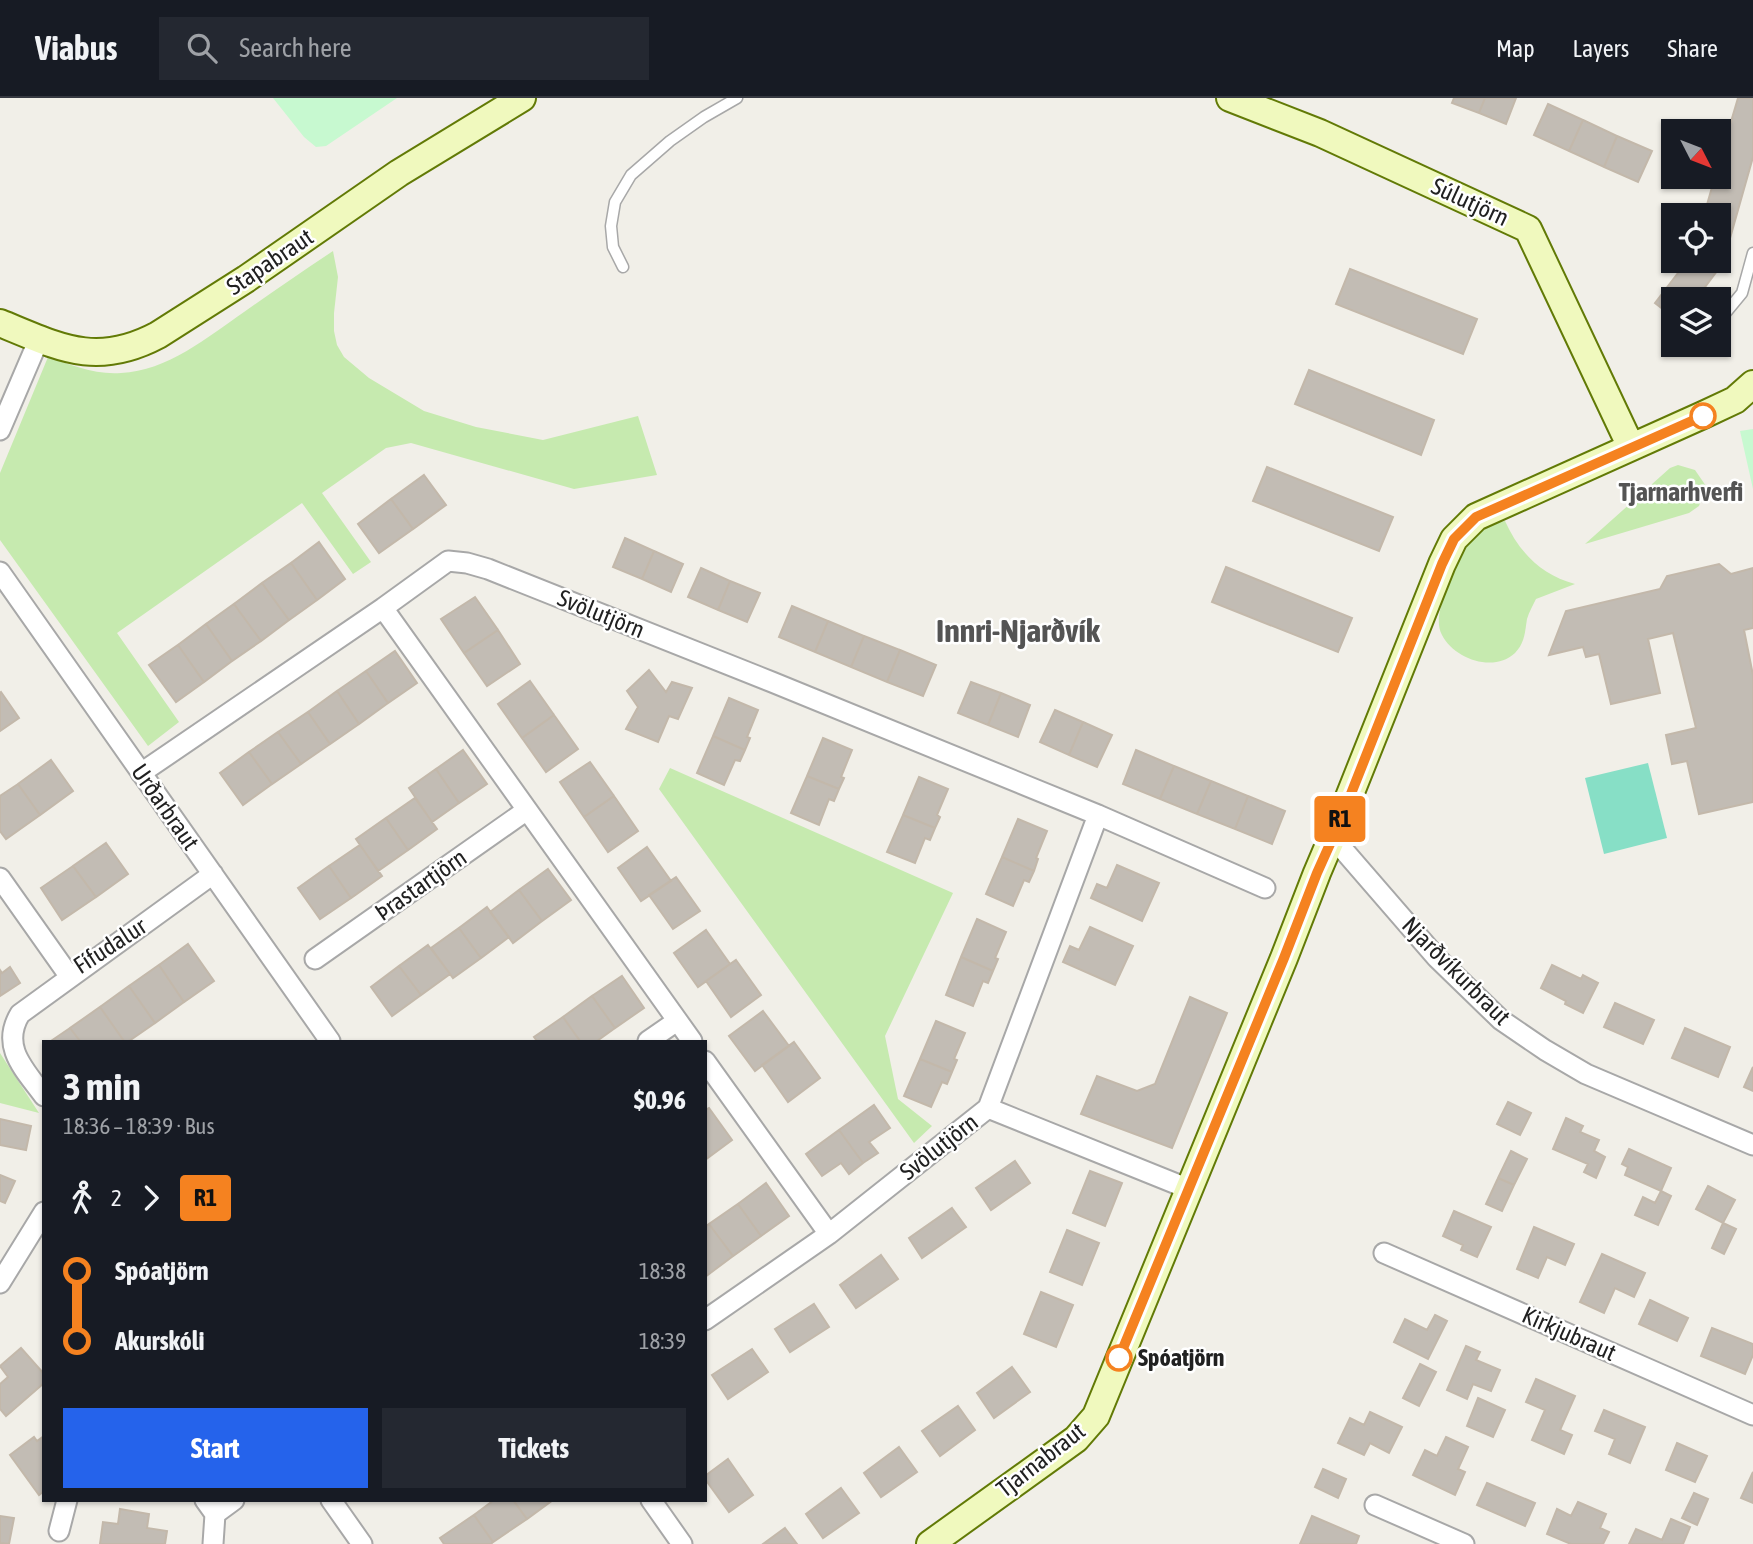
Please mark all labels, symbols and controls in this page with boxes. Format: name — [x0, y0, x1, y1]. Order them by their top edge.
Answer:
search box — [159, 17, 649, 80]
text: Viabus — [35, 29, 117, 67]
icon: search — [183, 29, 221, 67]
text: Search here — [239, 33, 352, 63]
text: Map — [1496, 35, 1535, 62]
text: Layers — [1573, 35, 1629, 62]
text: Share — [1667, 35, 1718, 62]
north arrow — [1661, 119, 1731, 189]
map controls — [1661, 119, 1731, 357]
street label: Súlutjörn — [1427, 172, 1513, 231]
button: locate — [1661, 203, 1731, 273]
street label: Stapabraut — [221, 223, 318, 300]
button: layers — [1661, 287, 1731, 357]
unlabelled marker — [1690, 403, 1716, 429]
district label: Tjarnarhverfi — [1619, 477, 1743, 507]
street label: Svölutjörn — [554, 584, 649, 643]
district label: Innri-Njarðvík — [936, 612, 1101, 649]
street label: Urðarbraut — [126, 759, 205, 855]
line badge: R1 — [1308, 796, 1372, 842]
text: R1 — [1328, 805, 1352, 832]
street label: Þrastartjörn — [370, 843, 472, 926]
street label: Njarðvíkurbraut — [1397, 911, 1516, 1030]
street label: Fífudalur — [68, 912, 152, 979]
text: 3 min — [63, 1065, 141, 1108]
text: $0.96 — [634, 1085, 686, 1115]
street label: Svölutjörn — [894, 1108, 983, 1185]
text: 18:36 – 18:39 · Bus — [63, 1113, 215, 1139]
icon: walk — [63, 1179, 101, 1217]
icon: forward — [132, 1179, 170, 1217]
text: R1 — [194, 1184, 217, 1211]
text: 2 — [111, 1185, 122, 1211]
text: Spóatjörn — [115, 1256, 209, 1286]
text: 18:38 — [639, 1258, 686, 1284]
street label: Kirkjubraut — [1518, 1301, 1620, 1366]
text: Akurskóli — [115, 1326, 205, 1356]
text: 18:39 — [639, 1328, 686, 1354]
place label: Spóatjörn — [1138, 1344, 1224, 1371]
marker: Spóatjörn — [1106, 1345, 1132, 1371]
button: Start — [63, 1408, 368, 1488]
button: Tickets — [382, 1408, 686, 1488]
street label: Tjarnabraut — [991, 1417, 1090, 1502]

